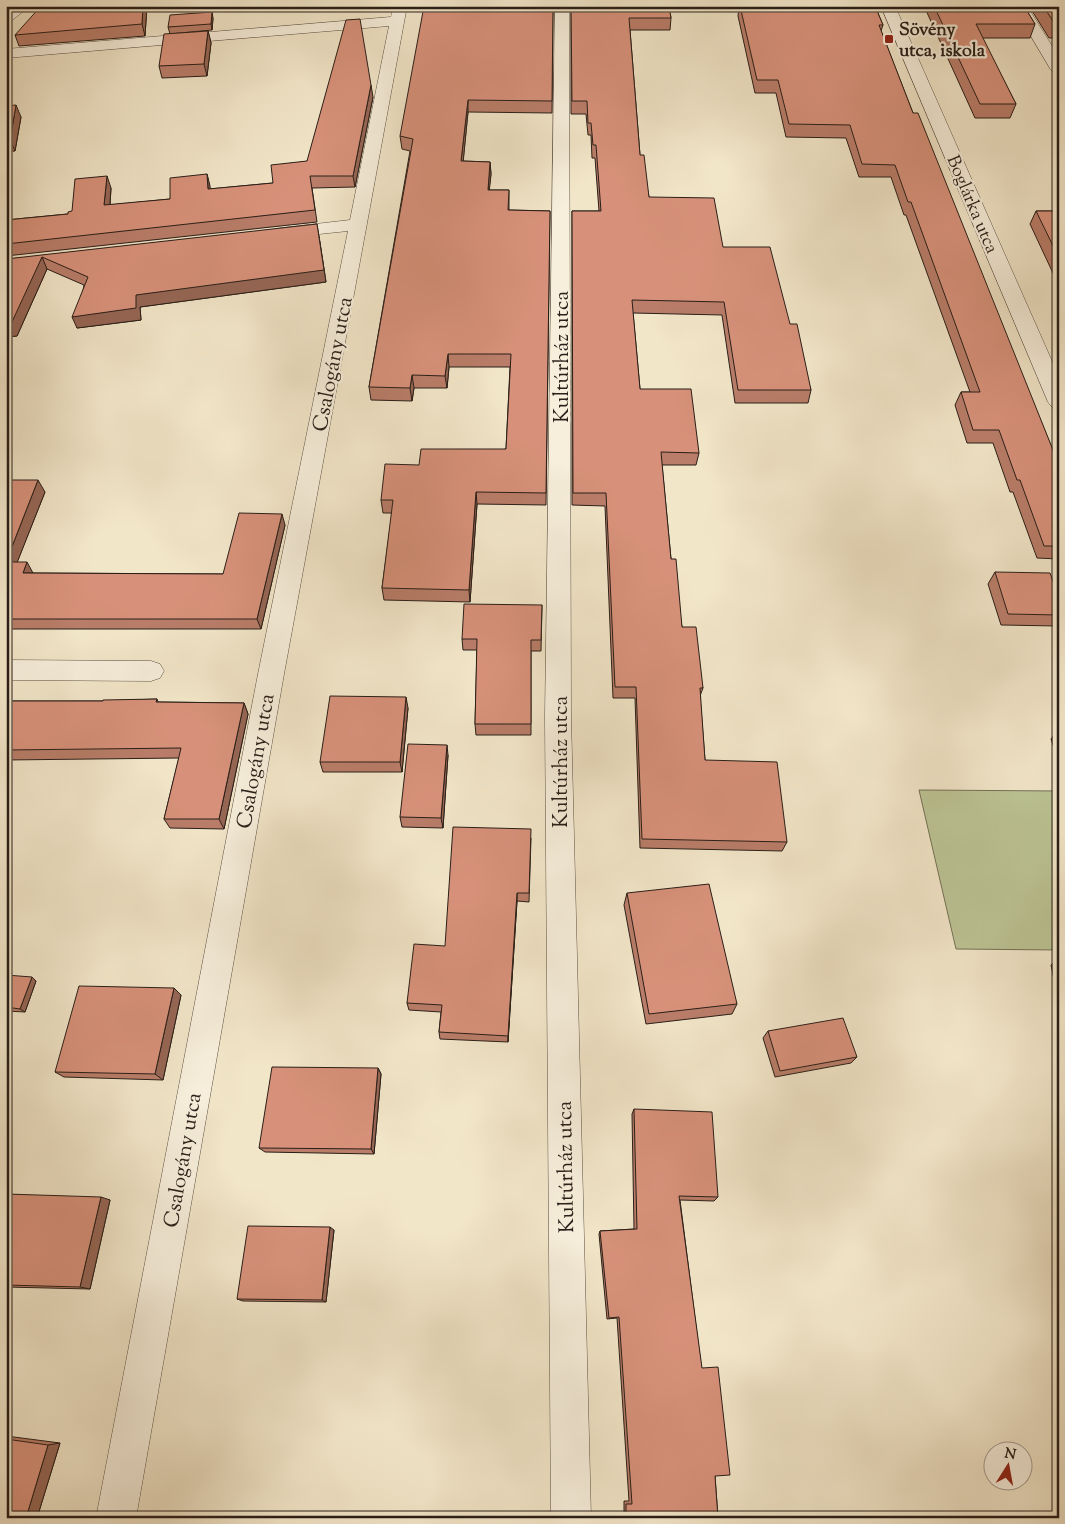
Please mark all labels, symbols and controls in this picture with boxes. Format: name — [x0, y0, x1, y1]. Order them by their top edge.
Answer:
place label: Sövény utca, iskola — [899, 18, 986, 65]
marker: Sövény utca, iskola — [883, 33, 895, 45]
street label: Boglárka utca — [939, 152, 1004, 258]
street label: Kultúrház utca — [548, 291, 578, 423]
street label: Csalogány utca — [306, 294, 362, 434]
street label: Csalogány utca — [230, 691, 284, 831]
street label: Kultúrház utca — [547, 696, 577, 828]
street label: Csalogány utca — [157, 1090, 211, 1230]
street label: Kultúrház utca — [551, 1100, 583, 1233]
north arrow — [982, 1442, 1032, 1492]
text: N — [1003, 1444, 1017, 1466]

